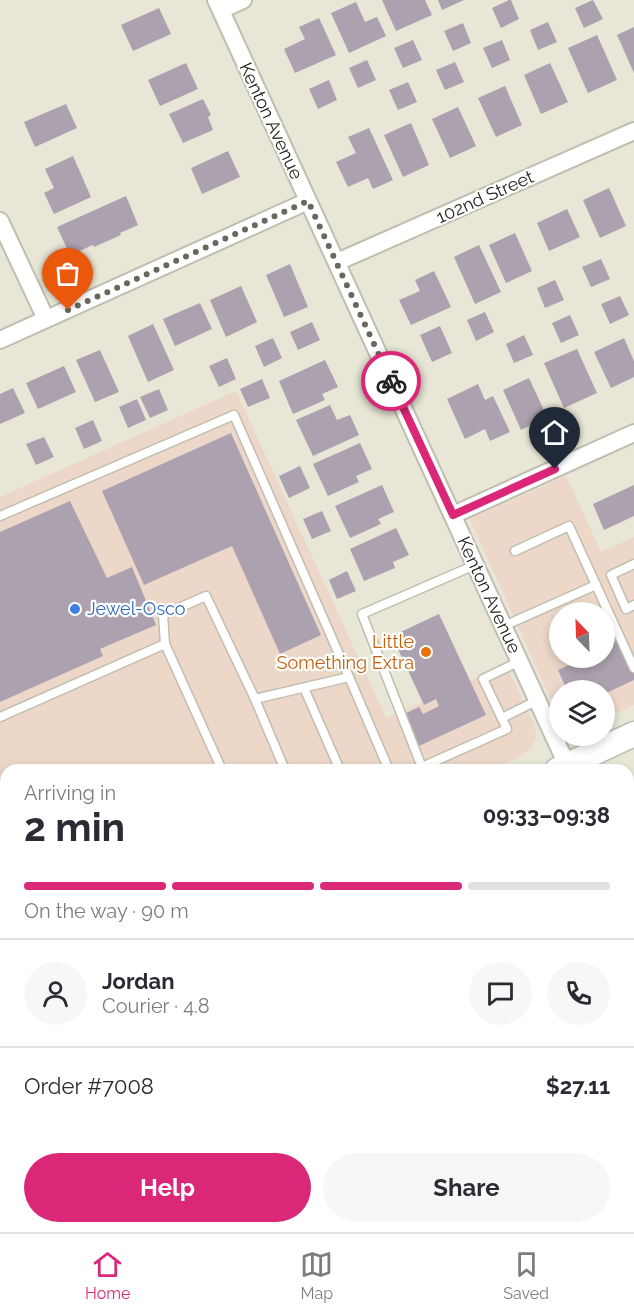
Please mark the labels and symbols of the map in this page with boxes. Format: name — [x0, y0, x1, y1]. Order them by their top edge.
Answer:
street label: Kenton Avenue — [235, 59, 308, 183]
street label: 102nd Street — [433, 166, 537, 227]
pin — [42, 248, 93, 310]
courier — [361, 351, 421, 411]
pin — [529, 407, 580, 469]
street label: Kenton Avenue — [453, 533, 526, 657]
place label: Jewel-Osco — [87, 598, 186, 619]
marker: Jewel-Osco — [68, 602, 82, 616]
north arrow — [549, 602, 615, 668]
place label: Little Something Extra — [277, 631, 414, 673]
marker: Little Something Extra — [419, 645, 433, 659]

